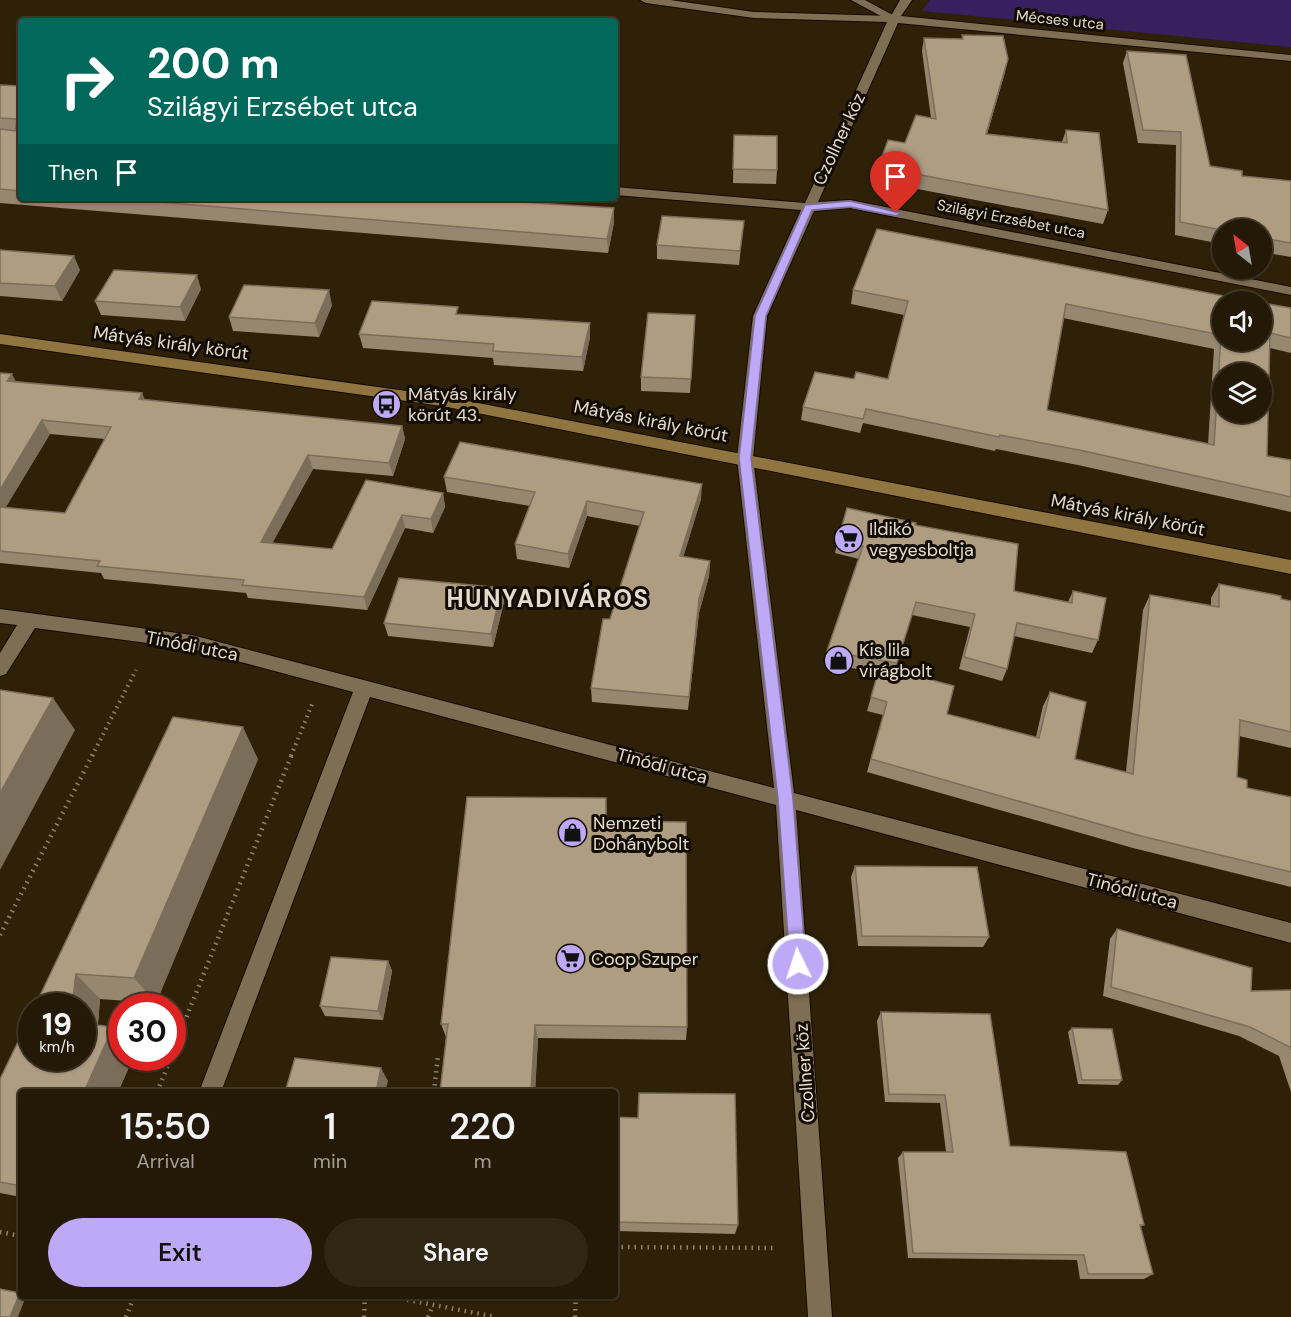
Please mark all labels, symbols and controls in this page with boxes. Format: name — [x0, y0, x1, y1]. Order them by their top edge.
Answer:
street label: Mécses utca — [1015, 5, 1105, 35]
text: 200 m — [147, 36, 280, 91]
icon: right — [48, 42, 126, 120]
text: Szilágyi Erzsébet utca — [147, 89, 418, 124]
street label: Czollner köz — [807, 89, 871, 189]
pin — [870, 151, 921, 213]
icon: arrive — [110, 156, 143, 189]
text: Then — [48, 158, 98, 187]
icon: arrive — [879, 160, 912, 193]
street label: Szilágyi Erzsébet utca — [935, 195, 1087, 243]
north arrow — [1212, 219, 1272, 279]
map controls — [1212, 219, 1272, 423]
button: sound — [1212, 291, 1272, 351]
street label: Mátyás király körút — [92, 320, 250, 366]
button: layers — [1212, 363, 1272, 423]
place label: Mátyás király körút 43. — [408, 382, 517, 427]
bus stop icon: Mátyás király körút 43. — [371, 388, 403, 420]
street label: Mátyás király körút — [572, 394, 730, 448]
street label: Mátyás király körút — [1049, 488, 1207, 542]
place label: Ildikó vegyesboltja — [869, 517, 974, 562]
supermarket icon: Ildikó vegyesboltja — [832, 523, 864, 555]
district label: HUNYADIVÁROS — [446, 582, 650, 614]
street label: Tinódi utca — [144, 625, 240, 667]
place label: Kis lila virágbolt — [859, 638, 932, 683]
shop icon: Kis lila virágbolt — [822, 644, 854, 676]
street label: Tinódi utca — [614, 742, 710, 790]
place label: Nemzeti Dohánybolt — [593, 811, 689, 856]
shop icon: Nemzeti Dohánybolt — [556, 817, 588, 849]
street label: Tinódi utca — [1084, 867, 1180, 915]
position arrow — [766, 932, 830, 996]
supermarket icon: Coop Szuper — [554, 943, 586, 975]
place label: Coop Szuper — [591, 947, 699, 971]
speed limit sign: 30 — [108, 993, 186, 1071]
text: 19 — [42, 1005, 72, 1044]
street label: Czollner köz — [790, 1023, 820, 1123]
text: km/h — [39, 1037, 75, 1057]
text: 15:50 — [120, 1103, 211, 1150]
text: 1 — [324, 1103, 336, 1150]
text: 220 — [449, 1103, 516, 1150]
text: Arrival — [136, 1148, 195, 1174]
text: min — [313, 1148, 347, 1174]
text: m — [474, 1148, 491, 1174]
button: Exit — [48, 1218, 312, 1287]
button: Share — [324, 1218, 588, 1287]

